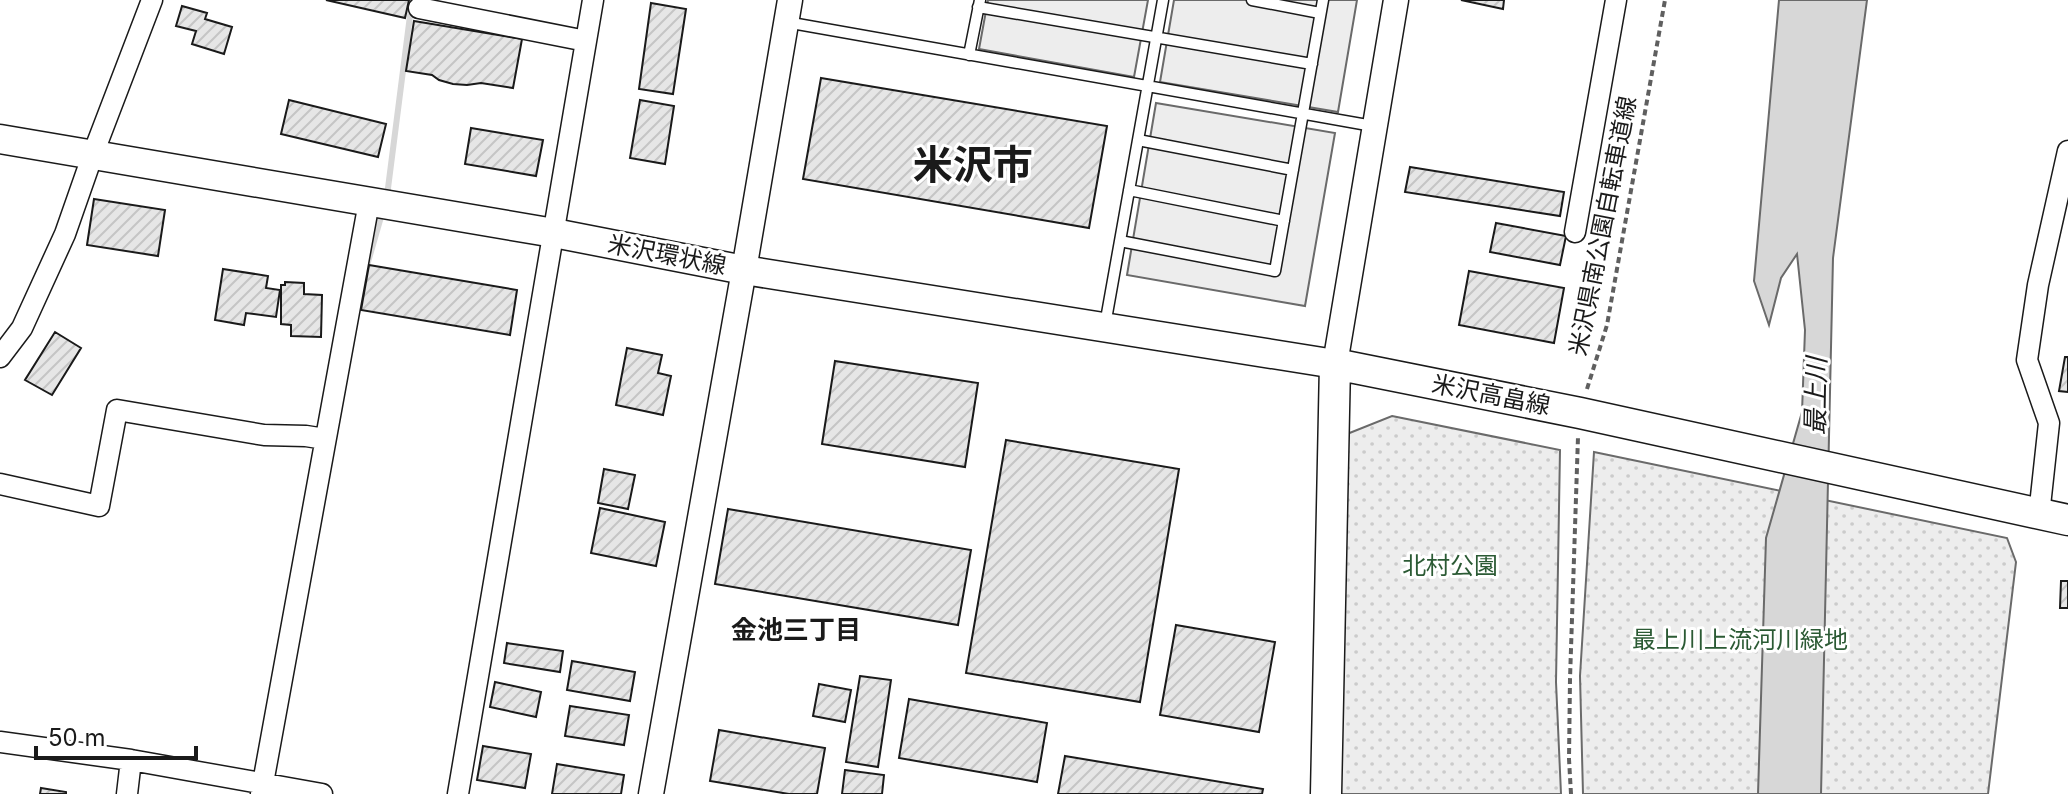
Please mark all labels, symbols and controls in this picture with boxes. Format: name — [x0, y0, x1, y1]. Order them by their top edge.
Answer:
street label: 米沢県南公園自転車道線 — [1563, 94, 1642, 358]
district label: 米沢市 — [913, 140, 1033, 189]
street label: 米沢環状線 — [605, 229, 729, 280]
water label: 最上川 — [1799, 354, 1832, 435]
street label: 米沢高畠線 — [1429, 369, 1553, 420]
park label: 北村公園 — [1402, 551, 1498, 580]
district label: 金池三丁目 — [731, 614, 861, 645]
park label: 最上川上流河川緑地 — [1632, 625, 1848, 654]
scale bar — [36, 710, 196, 760]
text: 50 m — [48, 723, 106, 752]

